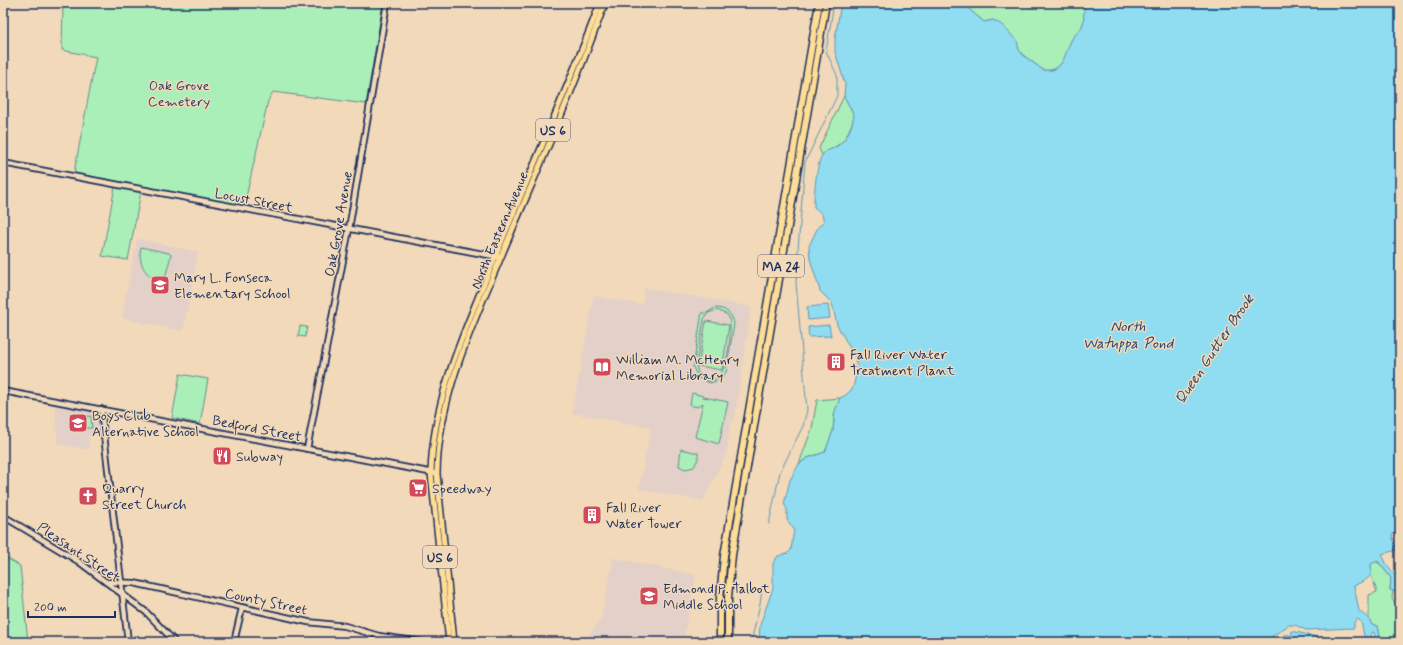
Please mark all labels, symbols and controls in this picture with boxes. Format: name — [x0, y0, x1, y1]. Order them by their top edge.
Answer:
park label: Oak Grove Cemetery — [148, 77, 210, 111]
road number: US 6 — [536, 119, 570, 141]
street label: North Eastern Avenue — [467, 169, 533, 292]
street label: Oak Grove Avenue — [321, 170, 357, 278]
street label: Locust Street — [213, 185, 295, 218]
road number: MA 24 — [758, 255, 804, 277]
place label: Mary L. Fonseca Elementary School — [174, 269, 290, 303]
school or university icon: Mary L. Fonseca Elementary School — [149, 274, 171, 296]
water label: Queen Gutter Brook — [1171, 290, 1260, 408]
water label: North Watuppa Pond — [1083, 317, 1175, 354]
place label: Fall River Water Treatment Plant — [850, 346, 955, 380]
place label: William M. McHenry Memorial Library — [616, 351, 739, 385]
building icon: Fall River Water Treatment Plant — [825, 351, 847, 373]
library icon: William M. McHenry Memorial Library — [591, 356, 613, 378]
place label: Boys Club Alternative School — [92, 407, 199, 441]
school or university icon: Boys Club Alternative School — [67, 412, 89, 434]
street label: Bedford Street — [210, 412, 303, 448]
restaurant icon: Subway — [211, 445, 233, 467]
place label: Subway — [236, 448, 283, 466]
supermarket icon: Speedway — [407, 477, 429, 499]
place label: Quarry Street Church — [102, 480, 187, 514]
place label: Speedway — [432, 480, 492, 498]
church icon: Quarry Street Church — [77, 485, 99, 507]
place label: Fall River Water Tower — [606, 499, 682, 533]
building icon: Fall River Water Tower — [581, 504, 603, 526]
street label: Pleasant Street — [34, 518, 124, 587]
road number: US 6 — [423, 546, 457, 568]
place label: Edmond P. Talbot Middle School — [663, 580, 771, 614]
street label: County Street — [223, 584, 308, 619]
school or university icon: Edmond P. Talbot Middle School — [638, 585, 660, 607]
scale bar — [28, 593, 115, 619]
text: 200 m — [34, 600, 67, 616]

